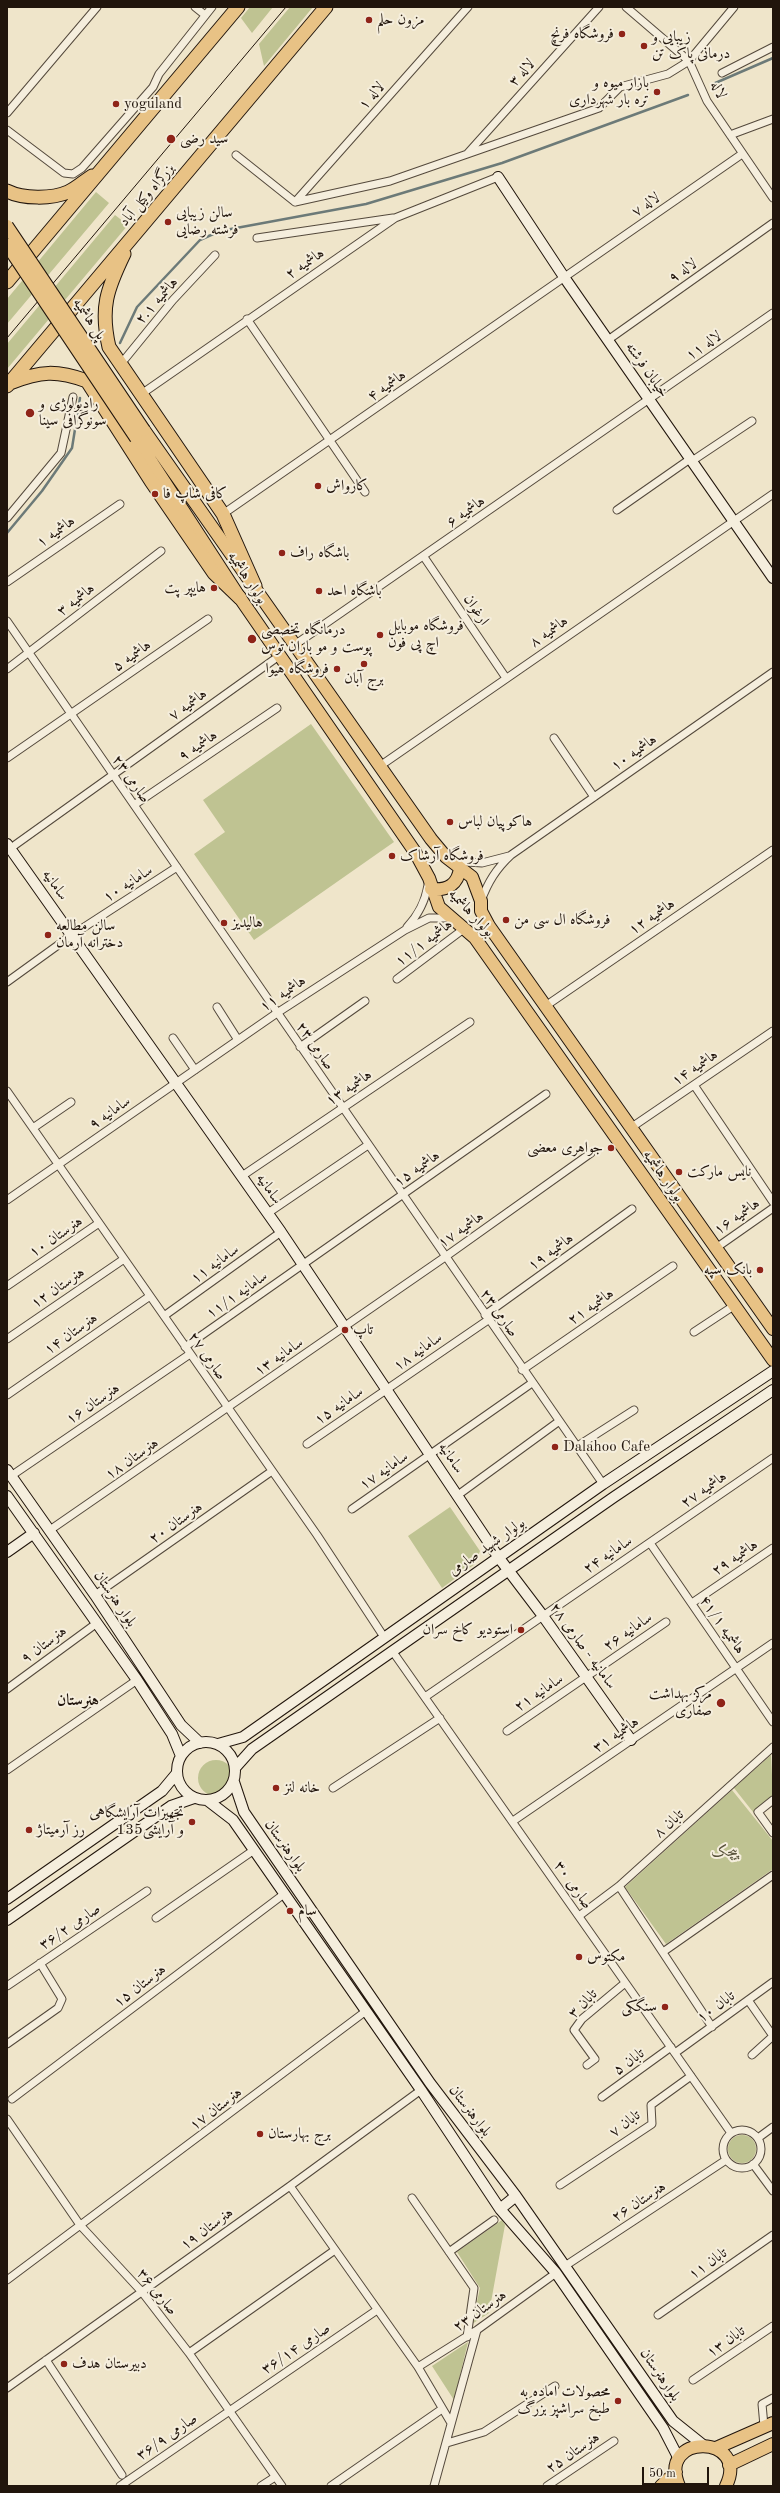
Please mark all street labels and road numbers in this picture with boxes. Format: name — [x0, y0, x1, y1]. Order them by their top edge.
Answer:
street label: لاله ۳ — [505, 56, 539, 90]
street label: لاله ۱ — [355, 78, 389, 114]
street label: لاله — [706, 78, 730, 102]
street label: بزرگراه وکیل آباد — [115, 160, 179, 230]
street label: لاله ۷ — [628, 189, 664, 221]
street label: هاشمیه ۲ — [282, 245, 328, 283]
street label: لاله ۹ — [665, 255, 701, 287]
street label: هاشمیه ۲.۱ — [132, 274, 182, 328]
street label: پل هاشمیه — [68, 295, 110, 343]
street label: لاله ۱۱ — [683, 327, 725, 365]
street label: خیابان فرشته — [621, 339, 673, 401]
street label: هاشمیه ۴ — [364, 366, 410, 406]
street label: هاشمیه ۶ — [443, 492, 489, 532]
street label: هاشمیه ۱ — [33, 512, 79, 552]
street label: بولوار هاشمیه — [223, 548, 271, 608]
street label: هاشمیه ۳ — [54, 580, 98, 620]
street label: ارغوان — [459, 591, 493, 629]
street label: هاشمیه ۸ — [526, 612, 572, 652]
street label: هاشمیه ۵ — [109, 636, 155, 676]
street label: هاشمیه ۷ — [165, 685, 211, 725]
street label: هاشمیه ۹ — [175, 727, 221, 765]
street label: هاشمیه ۱۰ — [608, 731, 660, 775]
street label: صارمی ۲۳ — [108, 751, 154, 807]
street label: سامانیه ۱۰ — [100, 861, 156, 907]
street label: سامانیه — [38, 866, 72, 904]
street label: بولوار هاشمیه — [444, 885, 498, 941]
street label: هاشمیه ۱۲ — [626, 895, 678, 939]
street label: هاشمیه ۱۱/۱ — [392, 916, 456, 970]
street label: هاشمیه ۱۱ — [257, 972, 309, 1016]
street label: صارمی ۲۳ — [292, 1018, 338, 1074]
street label: هاشمیه ۱۴ — [669, 1046, 721, 1090]
street label: هاشمیه ۱۳ — [323, 1066, 375, 1110]
street label: سامانیه ۹ — [86, 1092, 134, 1134]
street label: هاشمیه ۱۵ — [391, 1147, 443, 1191]
street label: بولوار هاشمیه — [639, 1147, 687, 1205]
street label: سامانیه — [252, 1170, 286, 1208]
street label: هاشمیه ۱۶ — [711, 1195, 763, 1239]
street label: هاشمیه ۱۷ — [435, 1208, 487, 1252]
street label: هنرستان ۱۰ — [26, 1212, 86, 1262]
street label: هاشمیه ۱۹ — [525, 1230, 577, 1274]
street label: سامانیه ۱۱ — [187, 1240, 243, 1288]
street label: هنرستان ۱۲ — [28, 1263, 88, 1313]
street label: سامانیه ۱۱/۱ — [203, 1267, 271, 1323]
street label: صارمی ۲۳ — [476, 1285, 522, 1341]
street label: هاشمیه ۲۱ — [565, 1285, 617, 1329]
street label: هنرستان ۱۴ — [41, 1309, 101, 1359]
street label: صارمی ۲۷ — [184, 1328, 230, 1384]
street label: سامانیه ۱۸ — [390, 1329, 446, 1375]
street label: سامانیه ۱۳ — [251, 1334, 307, 1380]
street label: هنرستان ۱۶ — [63, 1379, 123, 1429]
street label: سامانیه ۱۵ — [311, 1383, 367, 1429]
street label: هنرستان ۱۸ — [102, 1434, 162, 1484]
street label: سامانیه — [434, 1439, 468, 1477]
street label: سامانیه ۱۷ — [356, 1448, 412, 1494]
street label: هاشمیه ۲۷ — [678, 1468, 730, 1512]
street label: هنرستان ۲۰ — [146, 1498, 206, 1548]
street label: بولوار شهید صارمی — [445, 1514, 529, 1580]
street label: سامانیه ۲۴ — [580, 1532, 636, 1578]
street label: هاشمیه ۲۹ — [709, 1536, 761, 1580]
street label: بلوار هنرستان — [90, 1567, 140, 1631]
street label: هاشمیه ۴۱/۱ — [695, 1592, 749, 1658]
street label: سامانیه - صارمی ۲۸ — [546, 1599, 620, 1693]
street label: سامانیه ۲۶ — [600, 1609, 656, 1655]
street label: هنرستان ۹ — [18, 1622, 70, 1668]
street label: سامانیه ۲۱ — [511, 1670, 567, 1716]
street label: هاشمیه ۳۱ — [590, 1713, 642, 1757]
street label: تابان ۸ — [650, 1806, 688, 1842]
street label: بلوارهنرستان — [260, 1816, 310, 1876]
street label: صارمی ۳۰ — [550, 1857, 596, 1913]
street label: صارمی ۳۶/۲ — [36, 1900, 104, 1954]
street label: هنرستان ۱۵ — [110, 1960, 170, 2012]
street label: تابان ۳ — [565, 1986, 601, 2022]
street label: تابان ۱۰ — [693, 1987, 739, 2027]
street label: تابان ۵ — [610, 2045, 648, 2079]
street label: بلوارهنرستان — [445, 2082, 495, 2140]
street label: هنرستان ۱۷ — [186, 2083, 246, 2135]
street label: تابان ۷ — [606, 2107, 644, 2141]
street label: هنرستان ۲۶ — [609, 2178, 669, 2226]
street label: هنرستان ۱۹ — [177, 2204, 237, 2254]
street label: تابان ۱۱ — [685, 2244, 731, 2284]
street label: صارمی ۳۶ — [133, 2265, 181, 2319]
street label: هنرستان ۲۳ — [450, 2286, 510, 2336]
street label: صارمی ۳۶/۱۴ — [258, 2319, 334, 2379]
street label: تابان ۱۳ — [703, 2322, 749, 2362]
street label: بلوارهنرستان — [636, 2345, 684, 2405]
street label: صارمی ۳۶/۹ — [133, 2410, 201, 2464]
street label: هنرستان ۲۵ — [543, 2428, 603, 2478]

